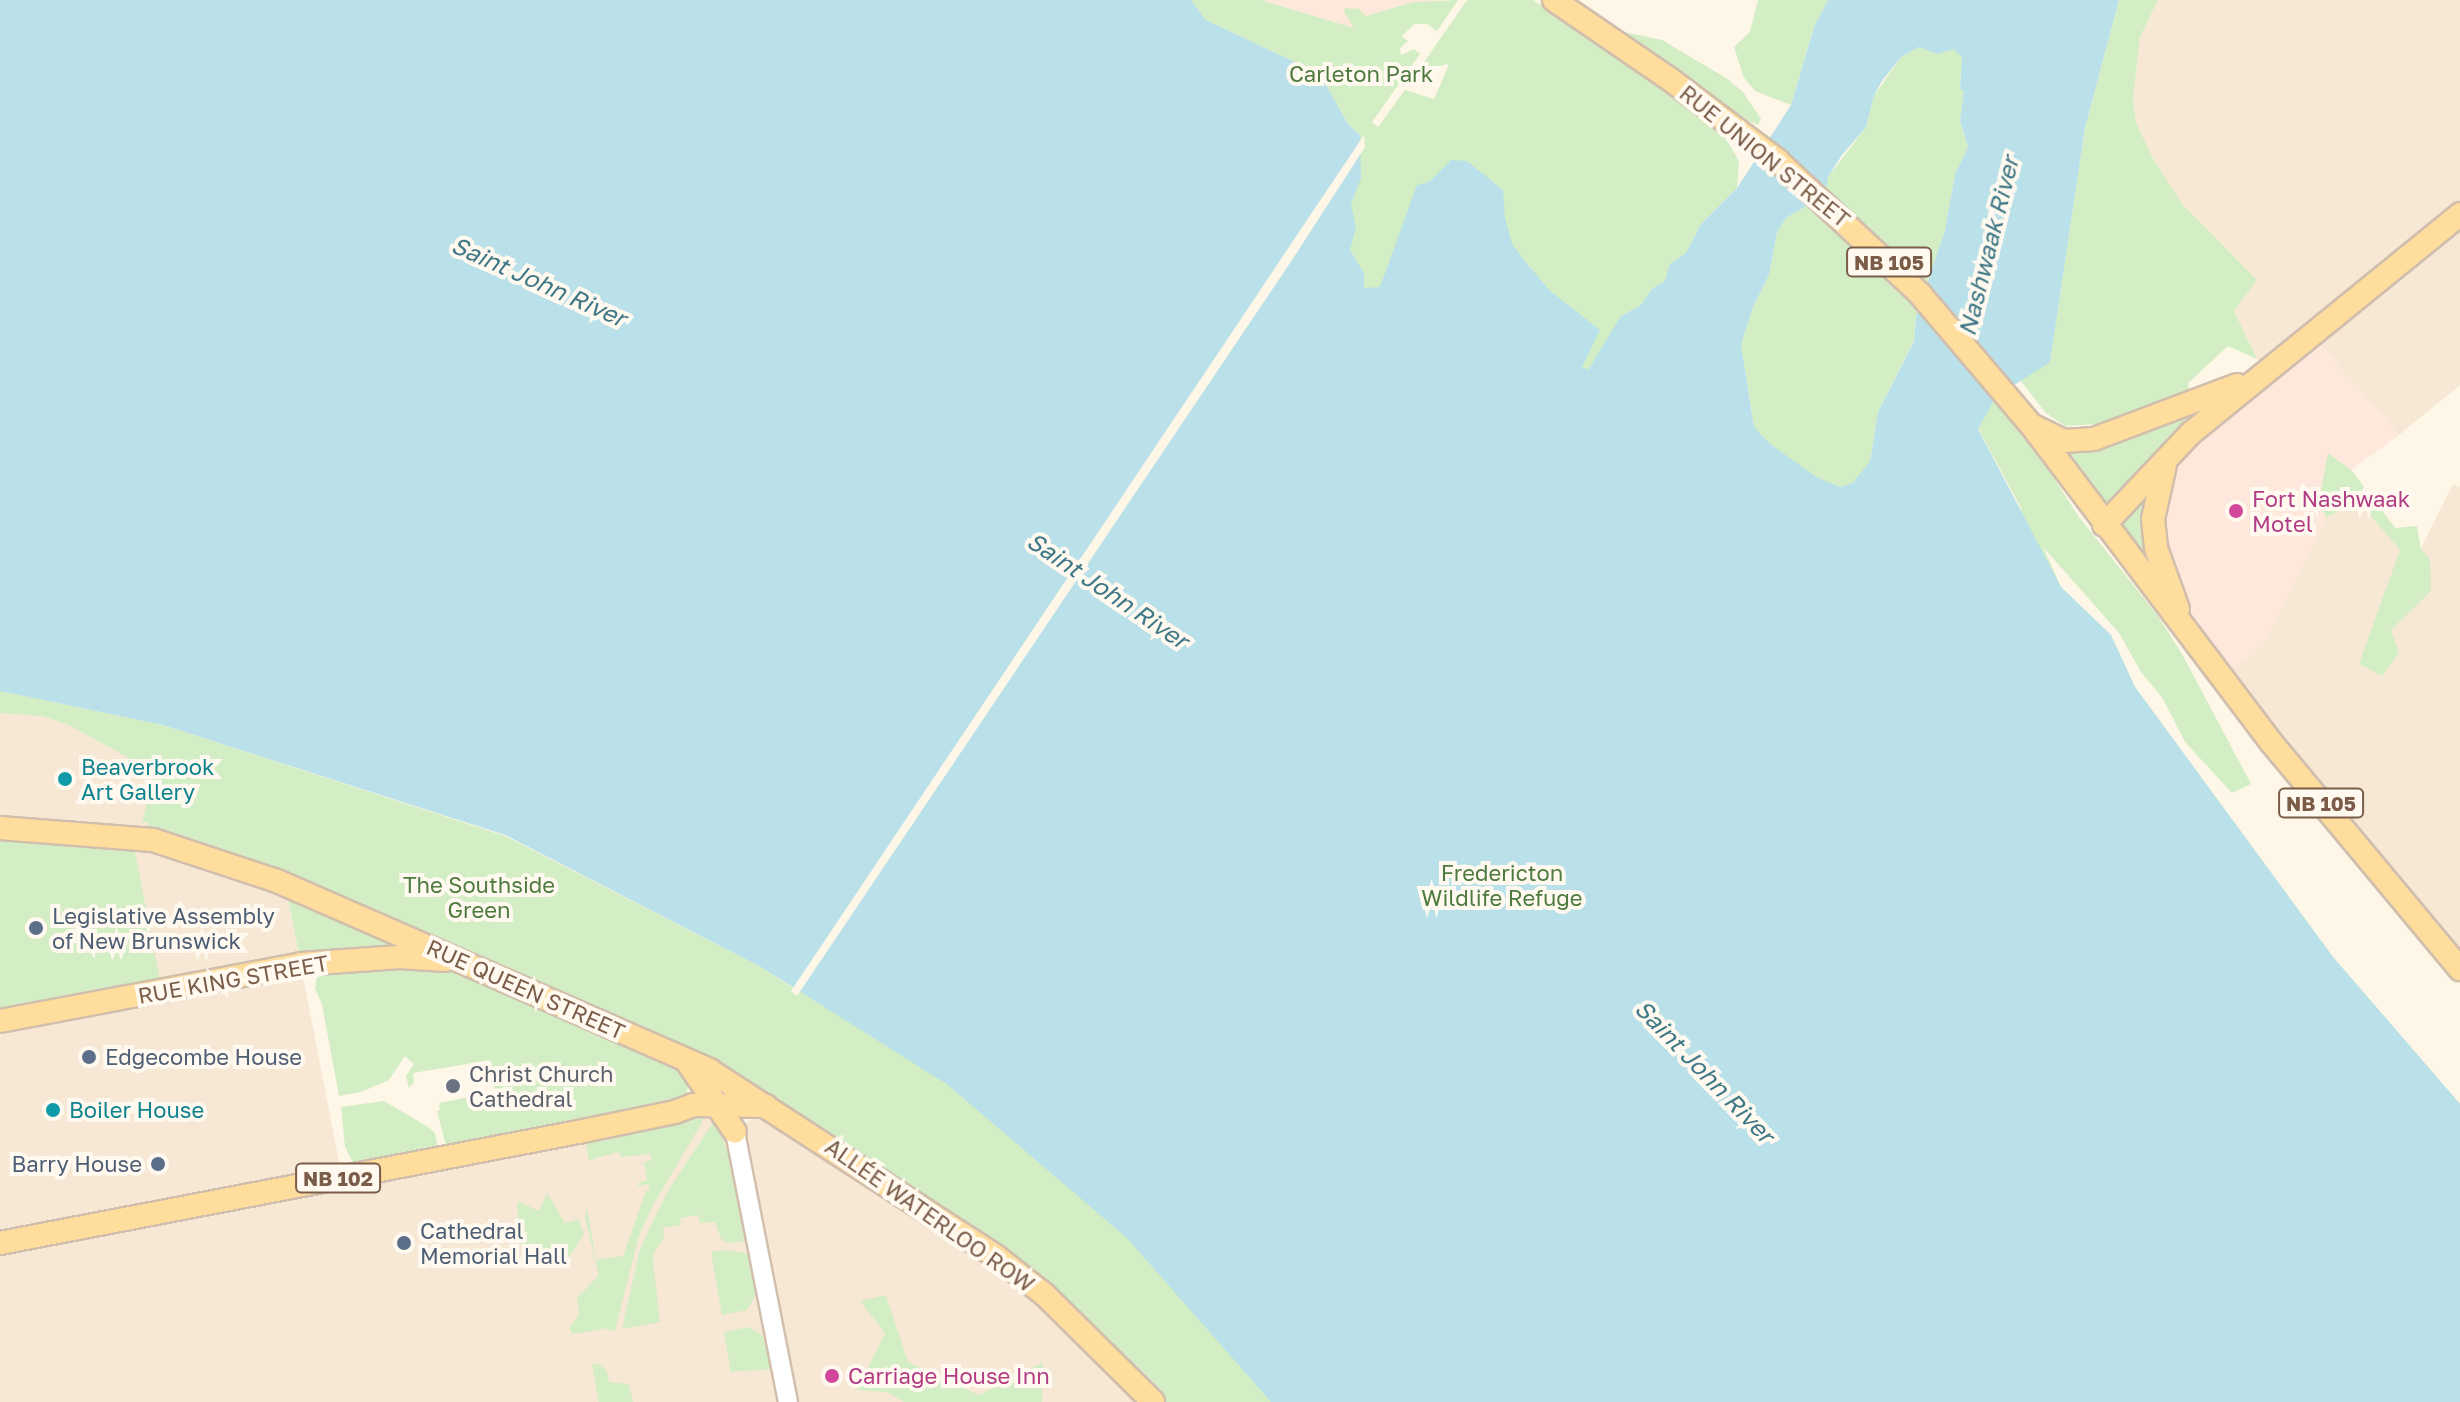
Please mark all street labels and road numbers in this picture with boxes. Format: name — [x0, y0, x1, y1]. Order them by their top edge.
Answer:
street label: RUE UNION STREET — [1675, 79, 1855, 233]
road number: NB 105 — [1845, 246, 1933, 278]
road number: NB 105 — [2277, 787, 2365, 819]
street label: RUE QUEEN STREET — [423, 933, 629, 1045]
street label: RUE KING STREET — [136, 949, 330, 1009]
street label: ALLÉE WATERLOO ROW — [821, 1133, 1039, 1297]
road number: NB 102 — [294, 1162, 382, 1194]

